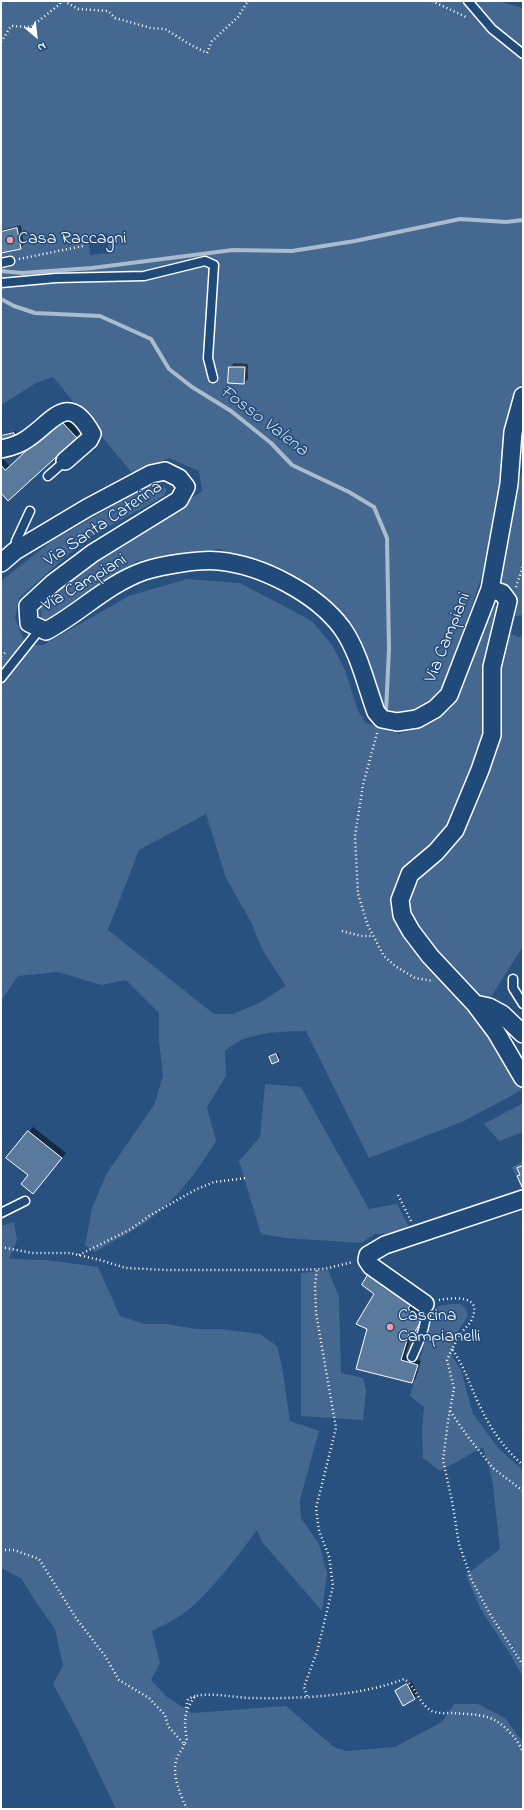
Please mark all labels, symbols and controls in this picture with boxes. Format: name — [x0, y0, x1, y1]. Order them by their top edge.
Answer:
north arrow — [16, 16, 56, 56]
text: N — [35, 38, 49, 55]
place label: Casa Raccagni — [18, 229, 127, 251]
marker: Casa Raccagni — [5, 235, 15, 245]
water label: Fosso Valena — [214, 381, 312, 463]
street label: Via Santa Caterina — [41, 477, 167, 573]
street label: Via Campiani — [39, 550, 131, 618]
street label: Via Campiani — [421, 590, 477, 686]
place label: Cascina Campianelli — [398, 1306, 481, 1348]
marker: Cascina Campianelli — [385, 1322, 395, 1332]

